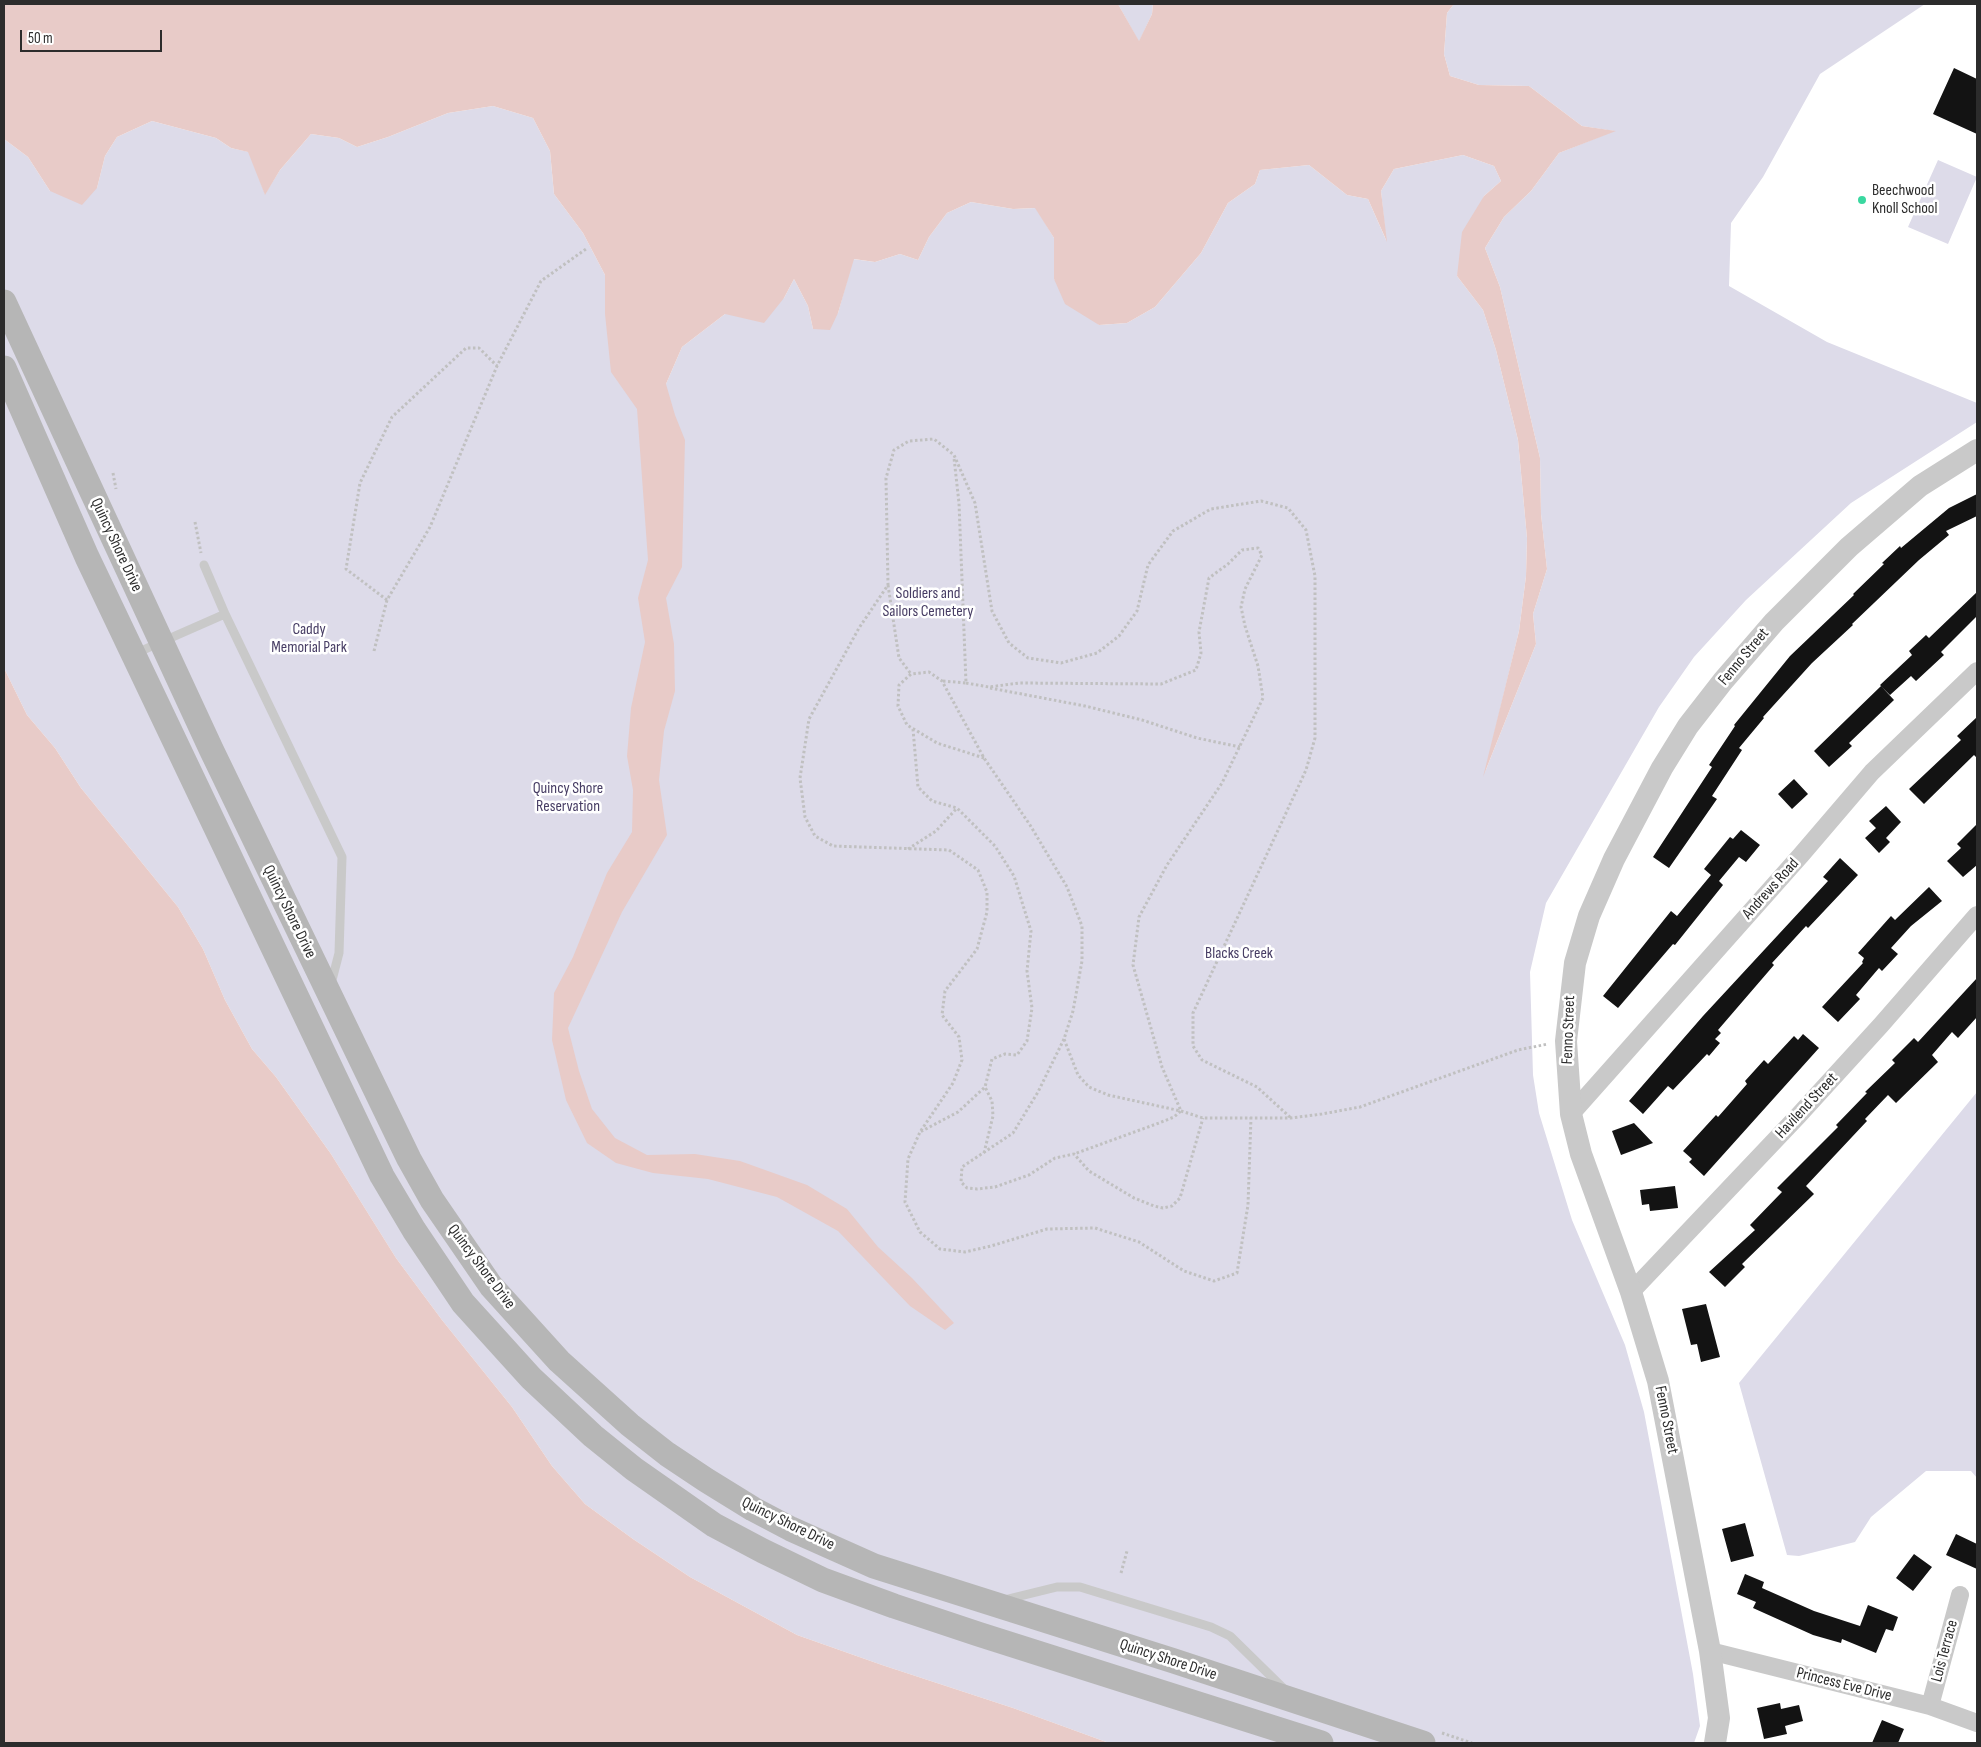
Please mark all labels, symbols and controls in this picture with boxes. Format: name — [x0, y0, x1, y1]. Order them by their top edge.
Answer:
scale bar — [22, 20, 165, 52]
text: 50 m — [28, 29, 53, 48]
place label: Beechwood Knoll School — [1872, 181, 1937, 219]
marker: Beechwood Knoll School — [1856, 194, 1868, 206]
street label: Quincy Shore Drive — [86, 495, 146, 595]
park label: Soldiers and Sailors Cemetery — [882, 584, 974, 622]
park label: Caddy Memorial Park — [271, 620, 347, 658]
street label: Fenno Street — [1714, 624, 1774, 690]
park label: Quincy Shore Reservation — [533, 779, 603, 817]
street label: Andrews Road — [1739, 855, 1803, 923]
street label: Quincy Shore Drive — [258, 862, 320, 962]
park label: Blacks Creek — [1205, 944, 1273, 964]
street label: Fenno Street — [1558, 995, 1580, 1065]
street label: Havilend Street — [1772, 1069, 1842, 1143]
street label: Quincy Shore Drive — [443, 1221, 519, 1313]
street label: Fenno Street — [1650, 1384, 1682, 1456]
street label: Quincy Shore Drive — [738, 1493, 838, 1555]
street label: Lois Terrace — [1928, 1618, 1962, 1684]
street label: Quincy Shore Drive — [1117, 1635, 1219, 1685]
street label: Princess Eve Drive — [1794, 1664, 1894, 1706]

